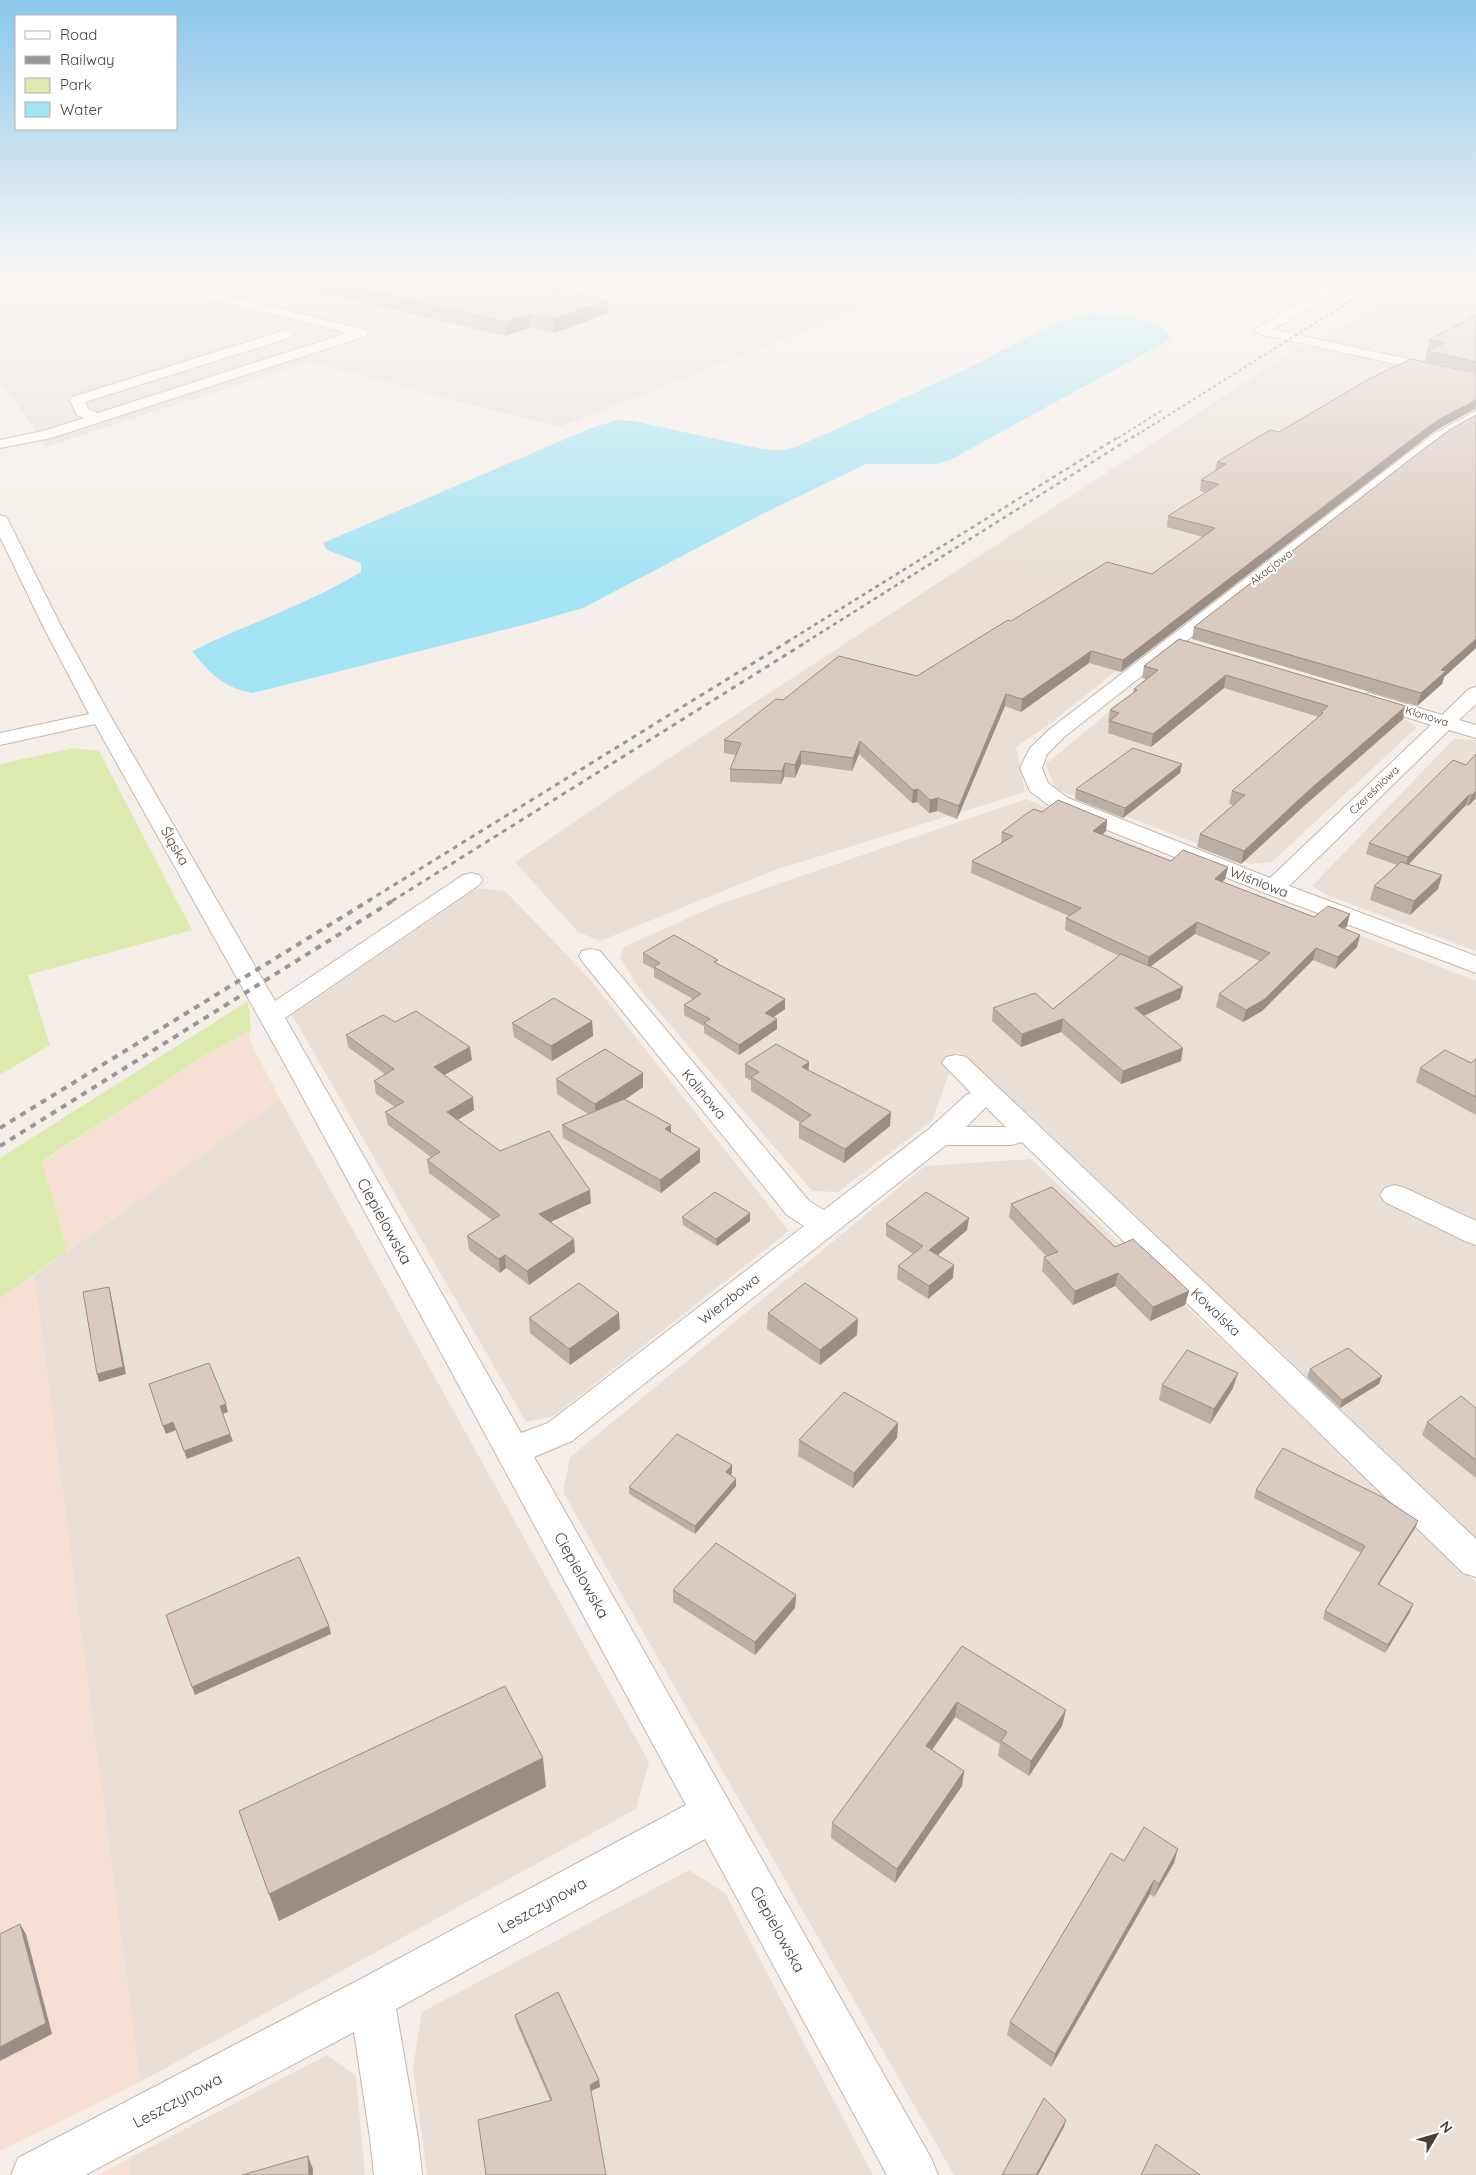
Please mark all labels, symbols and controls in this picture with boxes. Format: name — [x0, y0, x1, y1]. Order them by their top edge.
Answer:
legend — [15, 15, 178, 130]
text: Road — [60, 25, 97, 44]
text: Railway — [60, 50, 115, 69]
text: Park — [60, 75, 92, 94]
text: Water — [60, 100, 103, 119]
street label: Akacjowa — [1247, 546, 1295, 588]
street label: Klonowa — [1404, 703, 1450, 729]
street label: Czereśniowa — [1346, 763, 1402, 817]
street label: Śląska — [157, 823, 193, 869]
street label: Wiśniowa — [1227, 863, 1291, 901]
street label: Kalinowa — [678, 1065, 730, 1123]
street label: Ciepielowska — [353, 1174, 417, 1268]
street label: Wierzbowa — [695, 1270, 763, 1328]
street label: Kowalska — [1187, 1284, 1245, 1340]
street label: Ciepielowska — [550, 1528, 614, 1622]
street label: Leszczynowa — [494, 1872, 590, 1938]
street label: Ciepielowska — [746, 1882, 810, 1976]
street label: Leszczynowa — [129, 2068, 225, 2132]
north arrow — [1411, 2110, 1461, 2160]
text: N — [1436, 2117, 1457, 2137]

